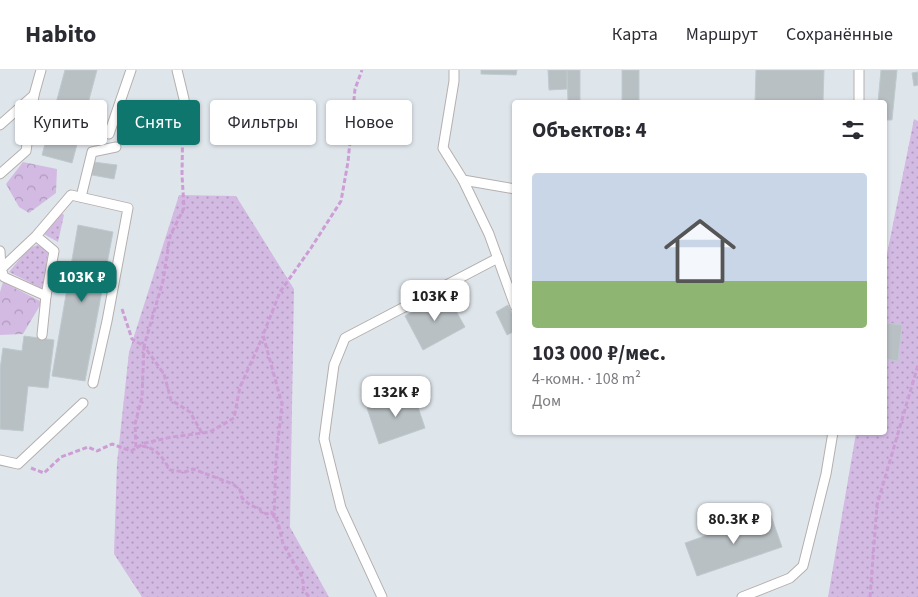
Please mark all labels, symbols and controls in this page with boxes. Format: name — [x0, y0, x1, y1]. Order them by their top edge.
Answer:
text: Habito — [25, 17, 96, 52]
text: Карта — [612, 22, 658, 47]
text: Маршрут — [686, 22, 758, 47]
text: Сохранённые — [786, 22, 893, 47]
chip: Купить — [15, 100, 107, 145]
chip: Снять — [117, 100, 200, 145]
chip: Фильтры — [210, 100, 316, 145]
chip: Новое — [326, 100, 412, 145]
text: Объектов: 4 — [532, 115, 647, 145]
icon: filters — [839, 116, 867, 144]
icon: home — [655, 206, 745, 296]
pin: 103K ₽ — [41, 260, 123, 303]
text: 103K ₽ — [59, 266, 105, 288]
pin: 103K ₽ — [394, 280, 476, 322]
text: 103K ₽ — [412, 285, 458, 307]
text: 103 000 ₽/мес. — [532, 338, 666, 368]
text: 4-комн. · 108 m² — [532, 368, 641, 390]
pin: 132K ₽ — [355, 376, 437, 418]
text: 132K ₽ — [373, 381, 419, 403]
text: Дом — [532, 390, 561, 412]
pin: 80.3K ₽ — [688, 502, 780, 545]
text: 80.3K ₽ — [708, 508, 760, 530]

